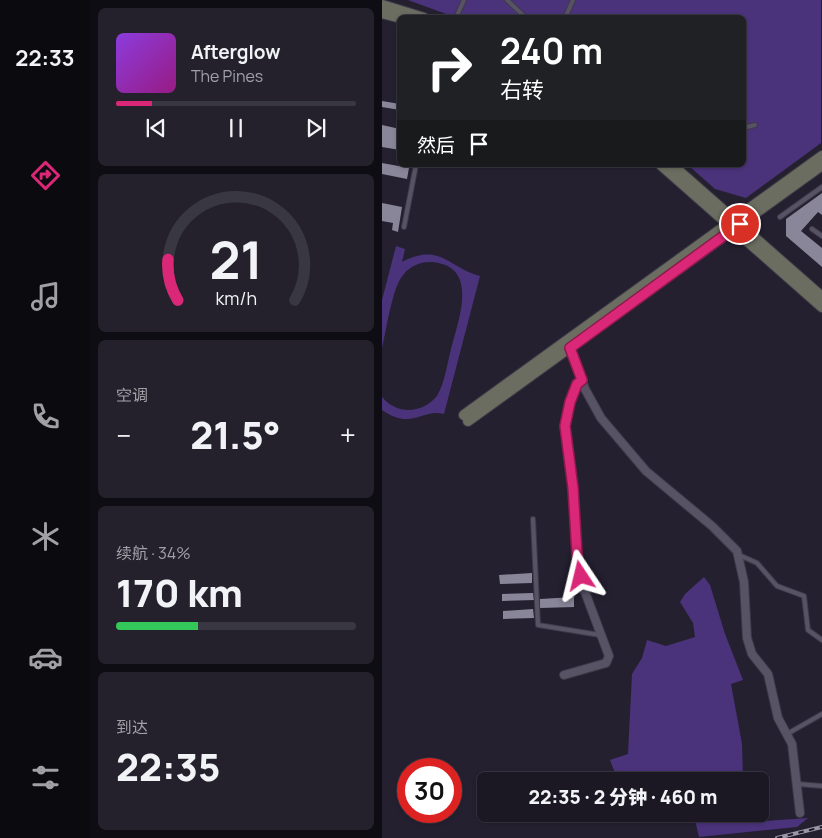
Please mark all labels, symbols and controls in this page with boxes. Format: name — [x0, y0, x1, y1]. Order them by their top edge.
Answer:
text: 240 m — [500, 27, 603, 75]
icon: right — [417, 35, 482, 100]
text: Afterglow — [191, 39, 280, 65]
text: 22:33 — [15, 43, 75, 73]
text: The Pines — [191, 65, 263, 87]
text: 右转 — [500, 75, 544, 105]
icon: previous — [142, 114, 170, 142]
icon: pause — [222, 114, 250, 142]
icon: next — [302, 114, 330, 142]
icon: arrive — [465, 130, 493, 158]
text: 然后 — [417, 132, 455, 158]
icon: directions — [28, 158, 63, 193]
pin — [719, 203, 761, 245]
icon: arrive — [726, 210, 754, 238]
text: 21 — [209, 224, 263, 295]
icon: music — [28, 279, 63, 314]
text: km/h — [215, 286, 257, 310]
text: 空调 — [116, 384, 148, 406]
icon: phone — [28, 399, 63, 434]
text: 21.5° — [190, 408, 281, 460]
text: − — [116, 416, 131, 454]
text: + — [340, 416, 356, 454]
icon: climate — [28, 519, 63, 554]
text: 续航 · 34% — [116, 542, 191, 564]
position arrow — [554, 549, 606, 601]
text: 170 km — [116, 566, 243, 618]
icon: car — [28, 640, 63, 675]
text: 到达 — [116, 716, 148, 738]
text: 22:35 — [116, 740, 220, 792]
speed limit sign: 30 — [397, 758, 462, 823]
icon: filters — [28, 760, 63, 795]
text: 22:35 · 2 分钟 · 460 m — [529, 784, 717, 810]

